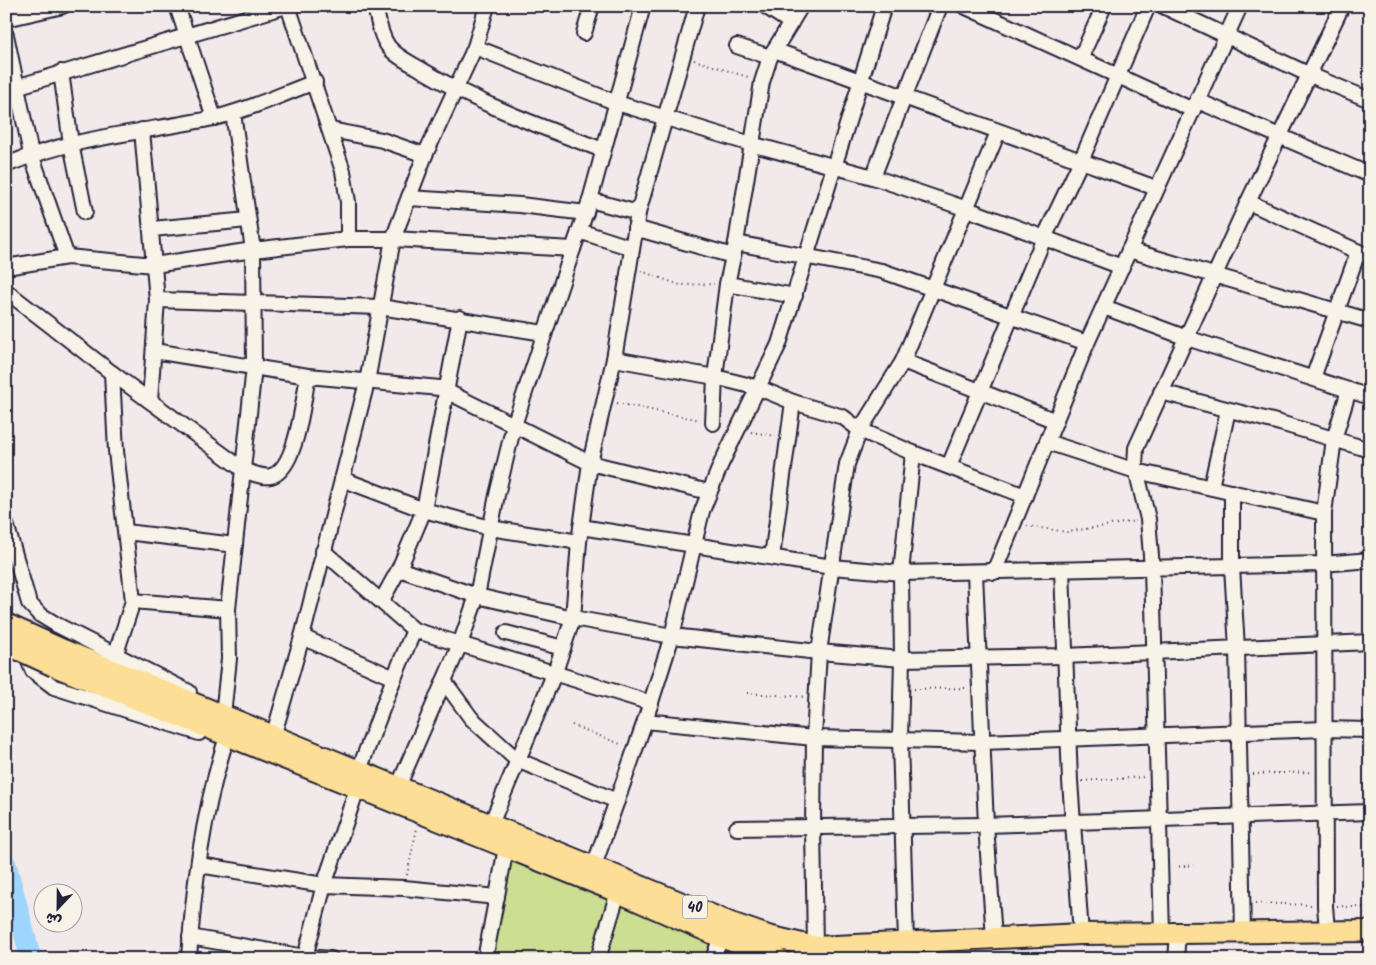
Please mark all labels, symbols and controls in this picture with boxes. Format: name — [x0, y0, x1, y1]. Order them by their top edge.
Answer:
north arrow — [32, 882, 82, 932]
road number: 40 — [682, 896, 708, 919]
text: ش — [42, 906, 65, 932]

